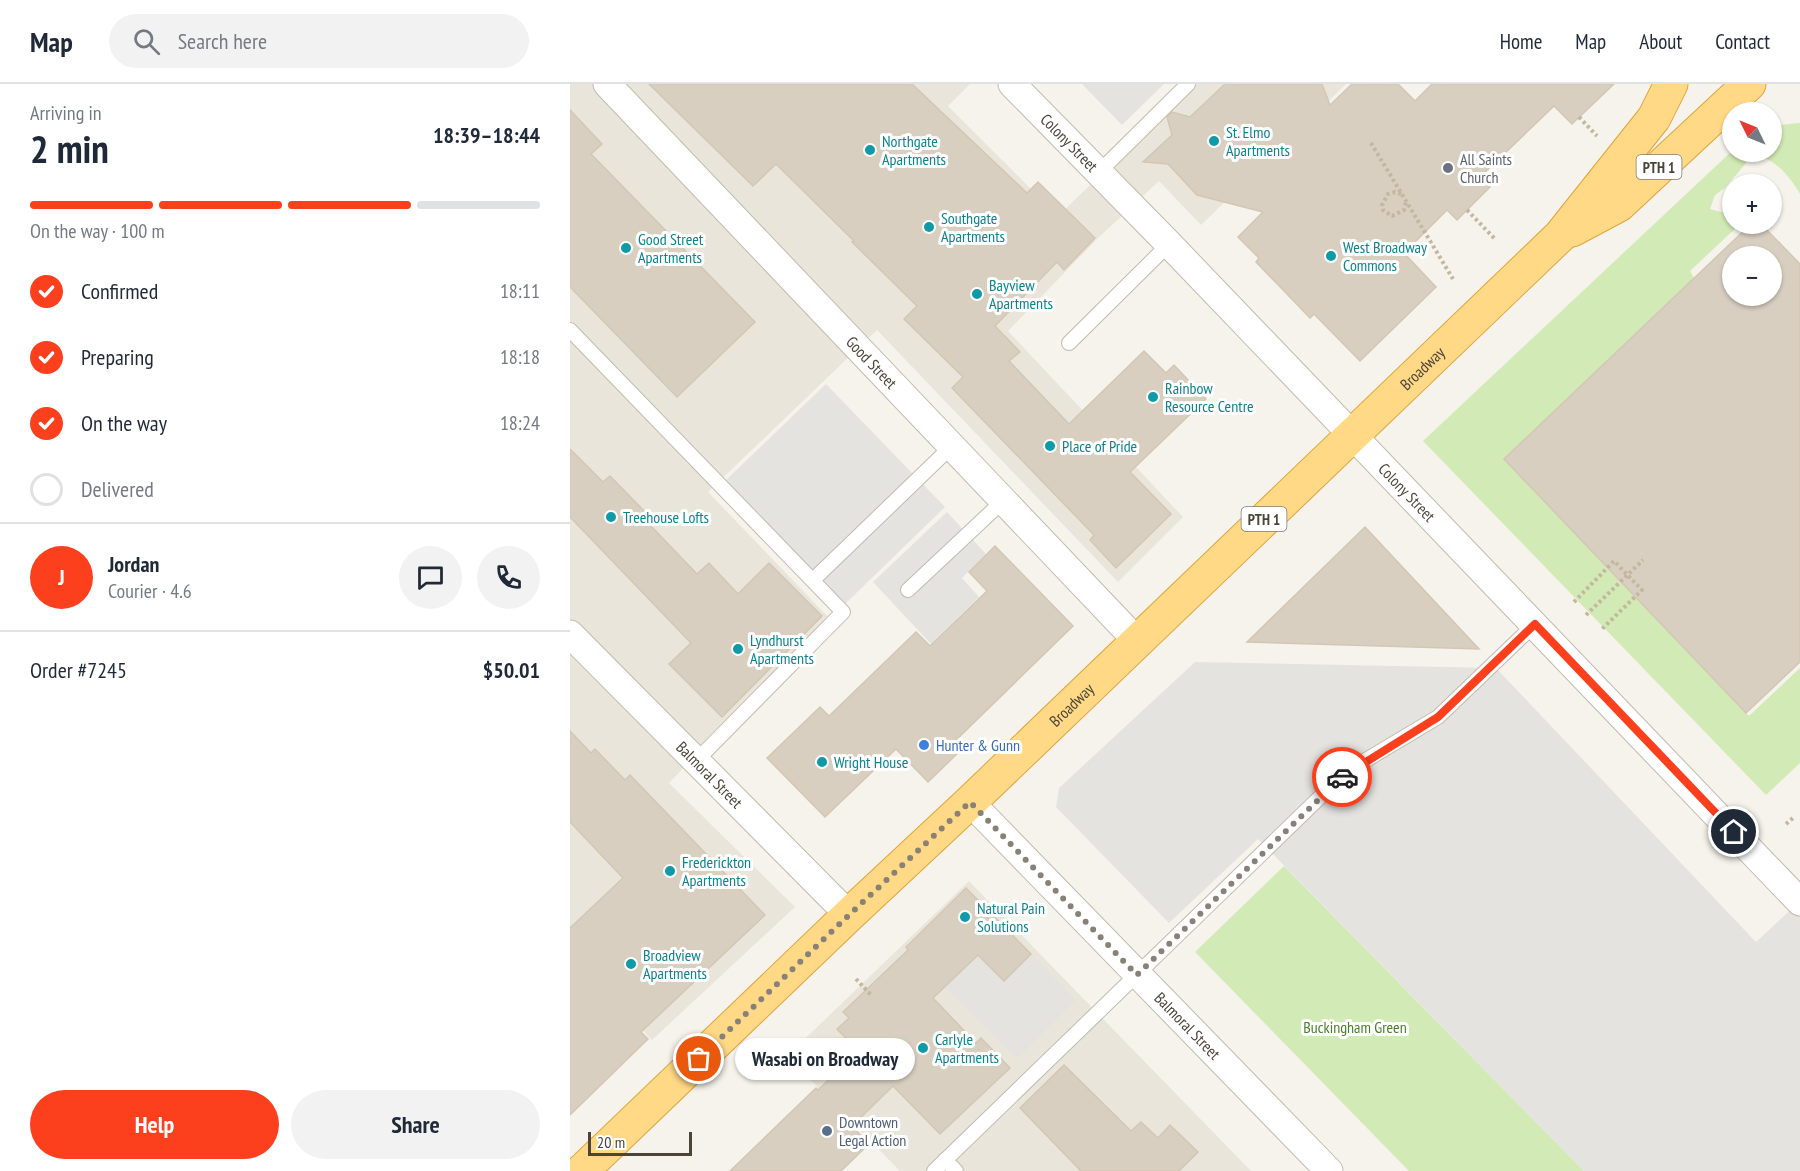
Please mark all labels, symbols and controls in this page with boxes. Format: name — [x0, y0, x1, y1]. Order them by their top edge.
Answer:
search box — [109, 14, 529, 68]
text: Map — [30, 23, 73, 60]
icon: search — [130, 25, 163, 58]
text: Search here — [178, 27, 267, 55]
text: Home — [1500, 28, 1542, 55]
text: Map — [1575, 28, 1606, 55]
text: About — [1639, 28, 1682, 55]
text: Contact — [1715, 28, 1770, 55]
text: Arriving in — [30, 100, 102, 126]
north arrow — [1722, 102, 1782, 162]
map controls — [1722, 102, 1782, 306]
street label: Colony Street — [1037, 109, 1103, 176]
text: 18:39–18:44 — [433, 121, 540, 149]
place label: St. Elmo Apartments — [1226, 122, 1290, 160]
text: 2 min — [30, 123, 109, 174]
place label: Northgate Apartments — [882, 131, 946, 169]
marker: St. Elmo Apartments — [1207, 134, 1221, 148]
marker: Northgate Apartments — [863, 143, 877, 157]
place label: All Saints Church — [1460, 149, 1512, 187]
road number: PTH 1 — [1636, 155, 1682, 179]
marker: All Saints Church — [1441, 161, 1455, 175]
button: + — [1722, 174, 1782, 234]
place label: Southgate Apartments — [941, 208, 1005, 246]
text: On the way · 100 m — [30, 218, 165, 244]
marker: Southgate Apartments — [922, 220, 936, 234]
place label: Good Street Apartments — [638, 229, 704, 267]
place label: West Broadway Commons — [1343, 237, 1427, 275]
marker: Good Street Apartments — [619, 241, 633, 255]
button: − — [1722, 246, 1782, 306]
marker: West Broadway Commons — [1324, 249, 1338, 263]
icon: check — [30, 275, 63, 308]
place label: Bayview Apartments — [989, 275, 1053, 313]
text: Confirmed — [81, 277, 158, 305]
text: 18:11 — [500, 278, 540, 304]
marker: Bayview Apartments — [970, 287, 984, 301]
street label: Good Street — [842, 332, 902, 393]
icon: check — [30, 341, 63, 374]
street label: Broadway — [1396, 342, 1449, 394]
text: Preparing — [81, 343, 154, 371]
text: 18:18 — [500, 344, 540, 370]
place label: Rainbow Resource Centre — [1165, 378, 1254, 416]
marker: Rainbow Resource Centre — [1146, 390, 1160, 404]
icon: check — [30, 407, 63, 440]
text: On the way — [81, 409, 167, 437]
text: 18:24 — [500, 410, 540, 436]
place label: Place of Pride — [1062, 436, 1137, 456]
marker: Place of Pride — [1043, 439, 1057, 453]
street label: Colony Street — [1374, 459, 1440, 526]
text: Delivered — [81, 475, 154, 503]
place label: Treehouse Lofts — [623, 507, 709, 527]
road number: PTH 1 — [1242, 507, 1286, 531]
marker: Treehouse Lofts — [604, 510, 618, 524]
button: chat — [399, 546, 462, 609]
button: phone — [477, 546, 540, 609]
text: Jordan — [108, 550, 159, 578]
text: J — [58, 563, 65, 591]
text: Courier · 4.6 — [108, 578, 192, 604]
place label: Lyndhurst Apartments — [750, 630, 814, 668]
marker: Lyndhurst Apartments — [731, 642, 745, 656]
text: Order #7245 — [30, 656, 127, 684]
text: $50.01 — [483, 656, 540, 684]
street label: Broadway — [1045, 679, 1098, 731]
place label: Hunter & Gunn — [936, 735, 1020, 755]
street label: Balmoral Street — [672, 737, 747, 813]
marker: Hunter & Gunn — [917, 738, 931, 752]
courier — [1312, 747, 1372, 807]
place label: Wright House — [834, 752, 908, 772]
marker: Wright House — [815, 755, 829, 769]
icon: car — [1326, 761, 1359, 794]
pin — [1708, 806, 1759, 857]
icon: home — [1717, 815, 1750, 848]
place label: Frederickton Apartments — [682, 852, 751, 890]
marker: Frederickton Apartments — [663, 864, 677, 878]
place label: Natural Pain Solutions — [977, 898, 1045, 936]
marker: Natural Pain Solutions — [958, 910, 972, 924]
place label: Broadview Apartments — [643, 945, 707, 983]
marker: Broadview Apartments — [624, 957, 638, 971]
street label: Balmoral Street — [1150, 988, 1225, 1064]
park label: Buckingham Green — [1303, 1017, 1407, 1037]
place label: Carlyle Apartments — [935, 1029, 999, 1067]
pin — [673, 1033, 724, 1084]
callout: Wasabi on Broadway — [735, 1038, 915, 1080]
marker: Carlyle Apartments — [916, 1041, 930, 1055]
icon: bag — [682, 1042, 715, 1075]
text: Wasabi on Broadway — [752, 1046, 898, 1072]
button: Help — [30, 1090, 279, 1159]
button: Share — [291, 1090, 540, 1159]
place label: Downtown Legal Action — [839, 1112, 906, 1150]
marker: Downtown Legal Action — [820, 1124, 834, 1138]
scale bar — [588, 1129, 692, 1156]
text: 20 m — [597, 1132, 625, 1152]

